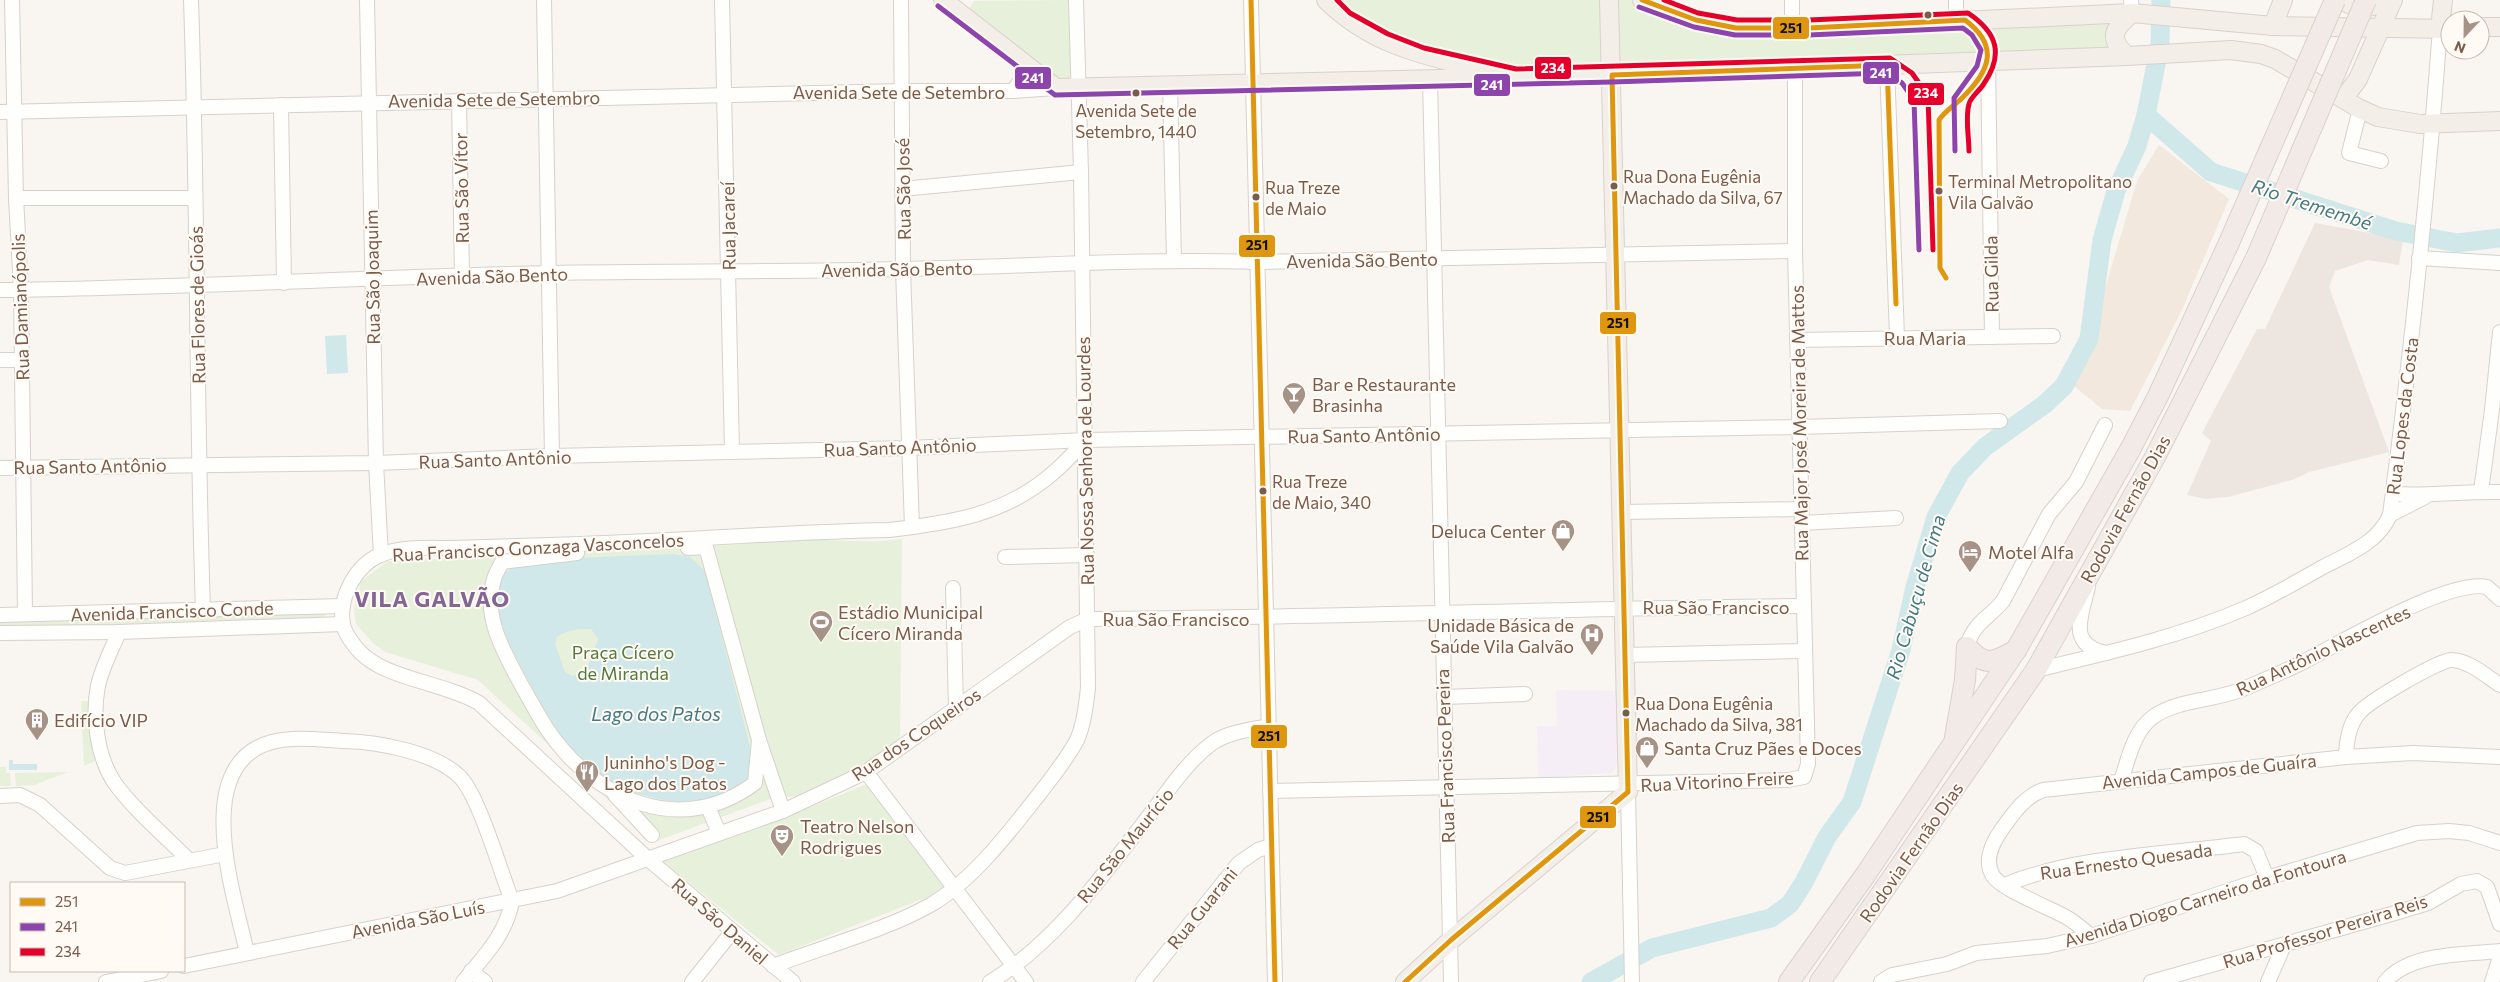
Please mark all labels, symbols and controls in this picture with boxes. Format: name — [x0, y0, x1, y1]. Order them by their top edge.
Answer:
unlabelled marker — [1923, 10, 1933, 20]
north arrow — [2440, 10, 2490, 60]
line badge: 251 — [1772, 16, 1810, 40]
text: 251 — [1780, 19, 1802, 36]
text: N — [2452, 38, 2468, 57]
line badge: 234 — [1534, 56, 1572, 80]
text: 234 — [1541, 59, 1566, 76]
line badge: 241 — [1862, 61, 1900, 85]
text: 241 — [1870, 64, 1892, 81]
line badge: 241 — [1014, 66, 1052, 90]
text: 241 — [1022, 69, 1044, 86]
line badge: 241 — [1473, 73, 1511, 97]
text: 241 — [1481, 76, 1503, 93]
street label: Avenida Sete de Setembro — [793, 81, 1005, 103]
line badge: 234 — [1907, 82, 1945, 106]
text: 234 — [1914, 84, 1939, 101]
street label: Avenida Sete de Setembro — [388, 86, 600, 112]
marker: Avenida Sete de Setembro, 1440 — [1131, 88, 1141, 98]
place label: Avenida Sete de Setembro, 1440 — [1075, 100, 1197, 142]
street label: Rua São Vítor — [449, 132, 473, 244]
street label: Rua São José — [891, 138, 915, 240]
place label: Rua Dona Eugênia Machado da Silva, 67 — [1623, 166, 1783, 208]
place label: Terminal Metropolitano Vila Galvão — [1948, 171, 2132, 213]
water label: Rio Tremembé — [2249, 174, 2376, 235]
place label: Rua Treze de Maio — [1265, 177, 1340, 219]
street label: Rua Jacareí — [716, 180, 740, 271]
marker: Rua Dona Eugênia Machado da Silva, 67 — [1609, 181, 1619, 191]
marker: Terminal Metropolitano Vila Galvão — [1934, 186, 1944, 196]
marker: Rua Treze de Maio — [1251, 192, 1261, 202]
street label: Rua São Joaquim — [360, 209, 384, 345]
street label: Rua Flores de Gioás — [185, 226, 209, 384]
street label: Rua Damianópolis — [6, 233, 34, 381]
line badge: 251 — [1238, 234, 1276, 258]
street label: Rua Gilda — [1979, 235, 2003, 313]
text: 251 — [1246, 236, 1268, 253]
street label: Avenida São Bento — [1286, 248, 1438, 272]
street label: Avenida São Bento — [821, 257, 973, 281]
street label: Avenida São Bento — [416, 262, 568, 290]
street label: Rua Major José Moreira de Mattos — [1786, 285, 1812, 561]
line badge: 251 — [1599, 311, 1637, 335]
text: 251 — [1607, 314, 1629, 331]
street label: Rua Maria — [1884, 327, 1966, 349]
street label: Rua Nossa Senhora de Lourdes — [1072, 336, 1098, 586]
street label: Rua Lopes da Costa — [2381, 336, 2423, 496]
place label: Bar e Restaurante Brasinha — [1312, 373, 1456, 416]
bar icon: Bar e Restaurante Brasinha — [1281, 381, 1307, 415]
street label: Rua Santo Antônio — [1287, 423, 1441, 447]
street label: Rodovia Fernão Dias — [2075, 431, 2175, 587]
street label: Rua Santo Antônio — [823, 433, 977, 461]
street label: Rua Santo Antônio — [418, 445, 572, 473]
street label: Rua Santo Antônio — [13, 454, 167, 478]
place label: Rua Treze de Maio, 340 — [1272, 471, 1371, 513]
marker: Rua Treze de Maio, 340 — [1258, 486, 1268, 496]
water label: Rio Cabuçu de Cima — [1881, 512, 1950, 682]
shop icon: Deluca Center — [1550, 518, 1576, 552]
place label: Deluca Center — [1431, 520, 1546, 542]
street label: Rua Francisco Gonzaga Vasconcelos — [391, 528, 685, 566]
hotel icon: Motel Alfa — [1957, 539, 1983, 573]
place label: Motel Alfa — [1988, 541, 2074, 563]
district label: VILA GALVÃO — [354, 585, 510, 612]
street label: Avenida Francisco Conde — [70, 596, 274, 626]
street label: Rua São Francisco — [1642, 596, 1790, 618]
street label: Rua Antônio Nascentes — [2232, 600, 2414, 700]
place label: Estádio Municipal Cícero Miranda — [838, 601, 983, 644]
street label: Rua São Francisco — [1102, 608, 1250, 630]
sports icon: Estádio Municipal Cícero Miranda — [808, 609, 834, 643]
place label: Unidade Básica de Saúde Vila Galvão — [1427, 614, 1574, 657]
hospital icon: Unidade Básica de Saúde Vila Galvão — [1579, 622, 1605, 656]
park label: Praça Cícero de Miranda — [572, 641, 674, 684]
street label: Rua Francisco Pereira — [1431, 668, 1459, 844]
street label: Rua dos Coqueiros — [847, 683, 985, 785]
place label: Rua Dona Eugênia Machado da Silva, 381 — [1635, 693, 1803, 735]
water label: Lago dos Patos — [591, 702, 721, 725]
building icon: Edifício VIP — [24, 707, 50, 741]
marker: Rua Dona Eugênia Machado da Silva, 381 — [1621, 708, 1631, 718]
place label: Edifício VIP — [54, 709, 148, 731]
line badge: 251 — [1250, 724, 1288, 749]
text: 251 — [1258, 727, 1280, 744]
shop icon: Santa Cruz Pães e Doces — [1634, 735, 1660, 769]
place label: Santa Cruz Pães e Doces — [1664, 737, 1862, 759]
street label: Avenida Campos de Guaíra — [2101, 749, 2317, 793]
place label: Juninho's Dog - Lago dos Patos — [604, 751, 727, 794]
restaurant icon: Juninho's Dog - Lago dos Patos — [574, 759, 600, 793]
street label: Rua Vitorino Freire — [1640, 766, 1794, 796]
street label: Rodovia Fernão Dias — [1854, 778, 1968, 926]
street label: Rua São Maurício — [1072, 783, 1178, 907]
line badge: 251 — [1579, 805, 1617, 829]
text: 251 — [1587, 808, 1609, 825]
place label: Teatro Nelson Rodrigues — [800, 815, 914, 858]
theatre icon: Teatro Nelson Rodrigues — [769, 823, 795, 857]
street label: Rua Ernesto Quesada — [2038, 838, 2214, 884]
street label: Avenida Diogo Carneiro da Fontoura — [2061, 845, 2349, 951]
street label: Rua Guarani — [1162, 863, 1242, 953]
street label: Rua São Daniel — [667, 873, 773, 969]
legend — [10, 882, 185, 972]
street label: Rua Professor Pereira Reis — [2220, 889, 2430, 973]
text: 251 — [55, 892, 78, 910]
street label: Avenida São Luís — [349, 895, 487, 943]
text: 241 — [55, 917, 78, 935]
text: 234 — [55, 942, 81, 960]

